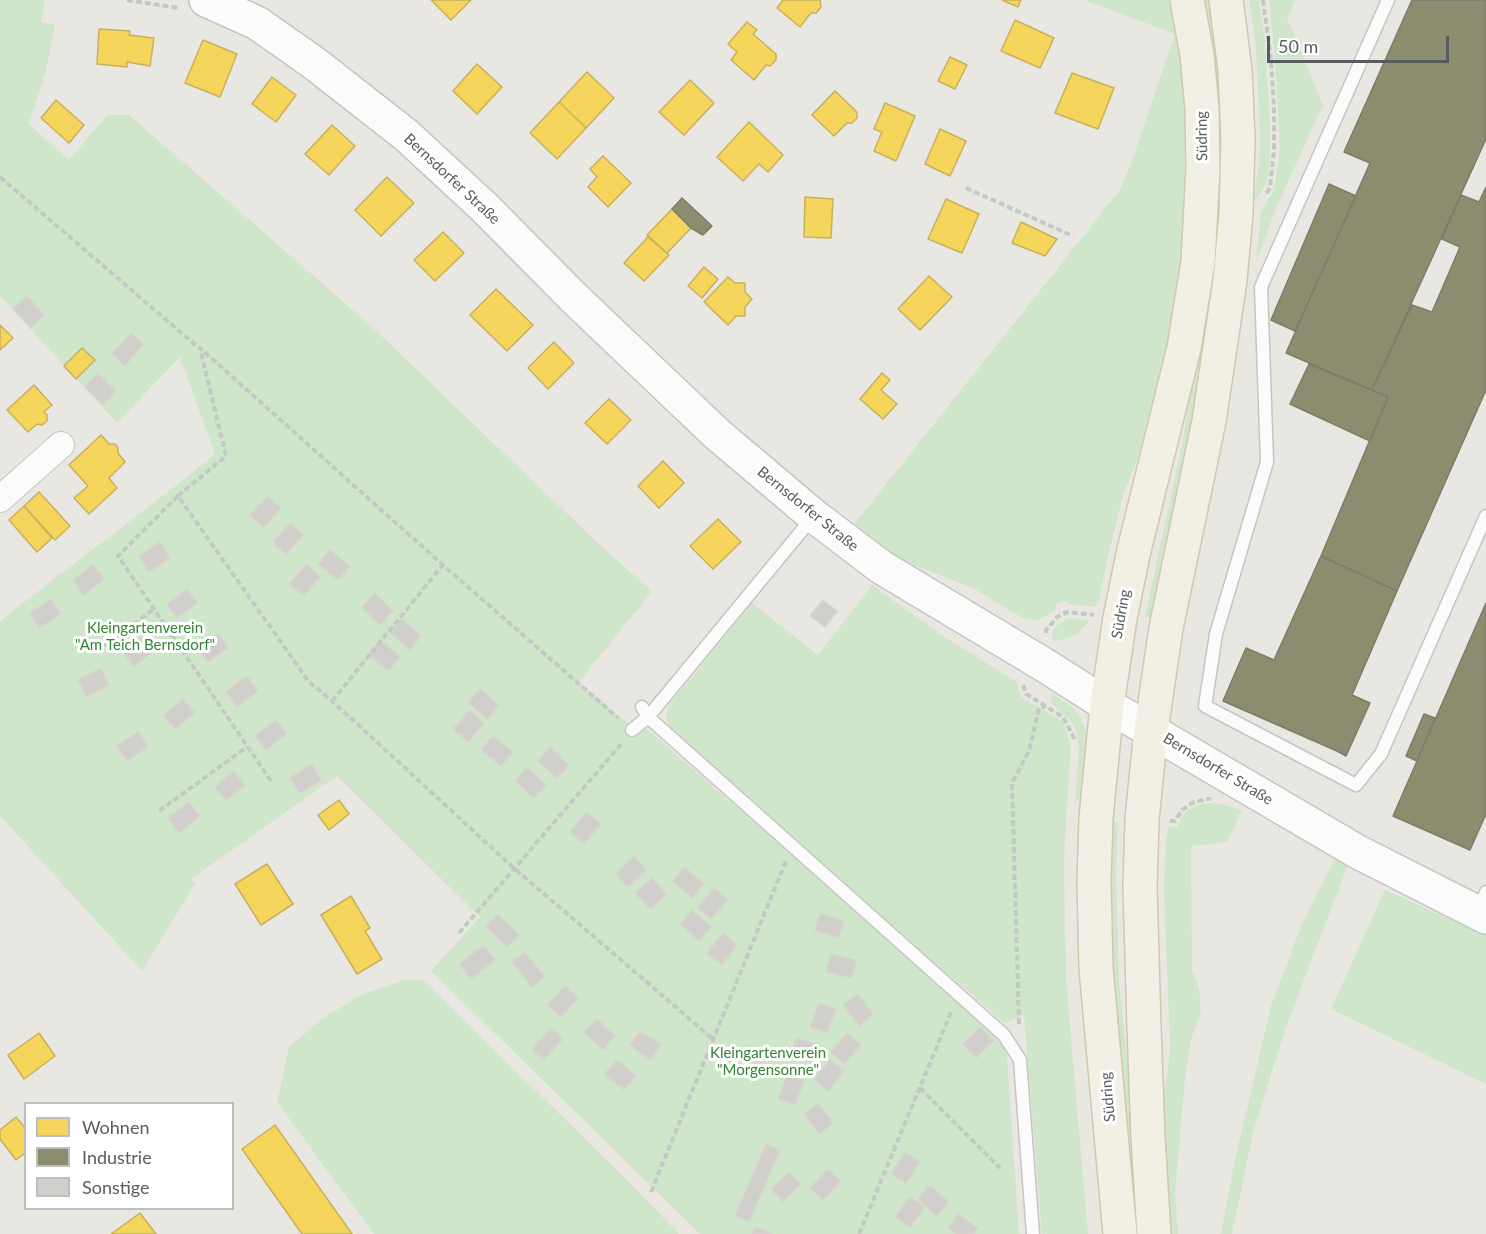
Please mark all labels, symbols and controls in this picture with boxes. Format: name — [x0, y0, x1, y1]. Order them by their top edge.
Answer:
scale bar — [1270, 24, 1452, 62]
text: 50 m — [1278, 35, 1318, 57]
street label: Südring — [1193, 111, 1211, 161]
street label: Bernsdorfer Straße — [400, 130, 504, 228]
street label: Bernsdorfer Straße — [754, 463, 862, 555]
street label: Südring — [1108, 588, 1134, 640]
park label: Kleingartenverein "Am Teich Bernsdorf" — [75, 619, 215, 654]
street label: Bernsdorfer Straße — [1160, 729, 1276, 809]
park label: Kleingartenverein "Morgensonne" — [710, 1044, 826, 1079]
street label: Südring — [1097, 1071, 1119, 1123]
legend — [24, 1102, 234, 1210]
text: Wohnen — [82, 1116, 149, 1138]
text: Industrie — [82, 1146, 152, 1168]
text: Sonstige — [82, 1176, 150, 1198]

